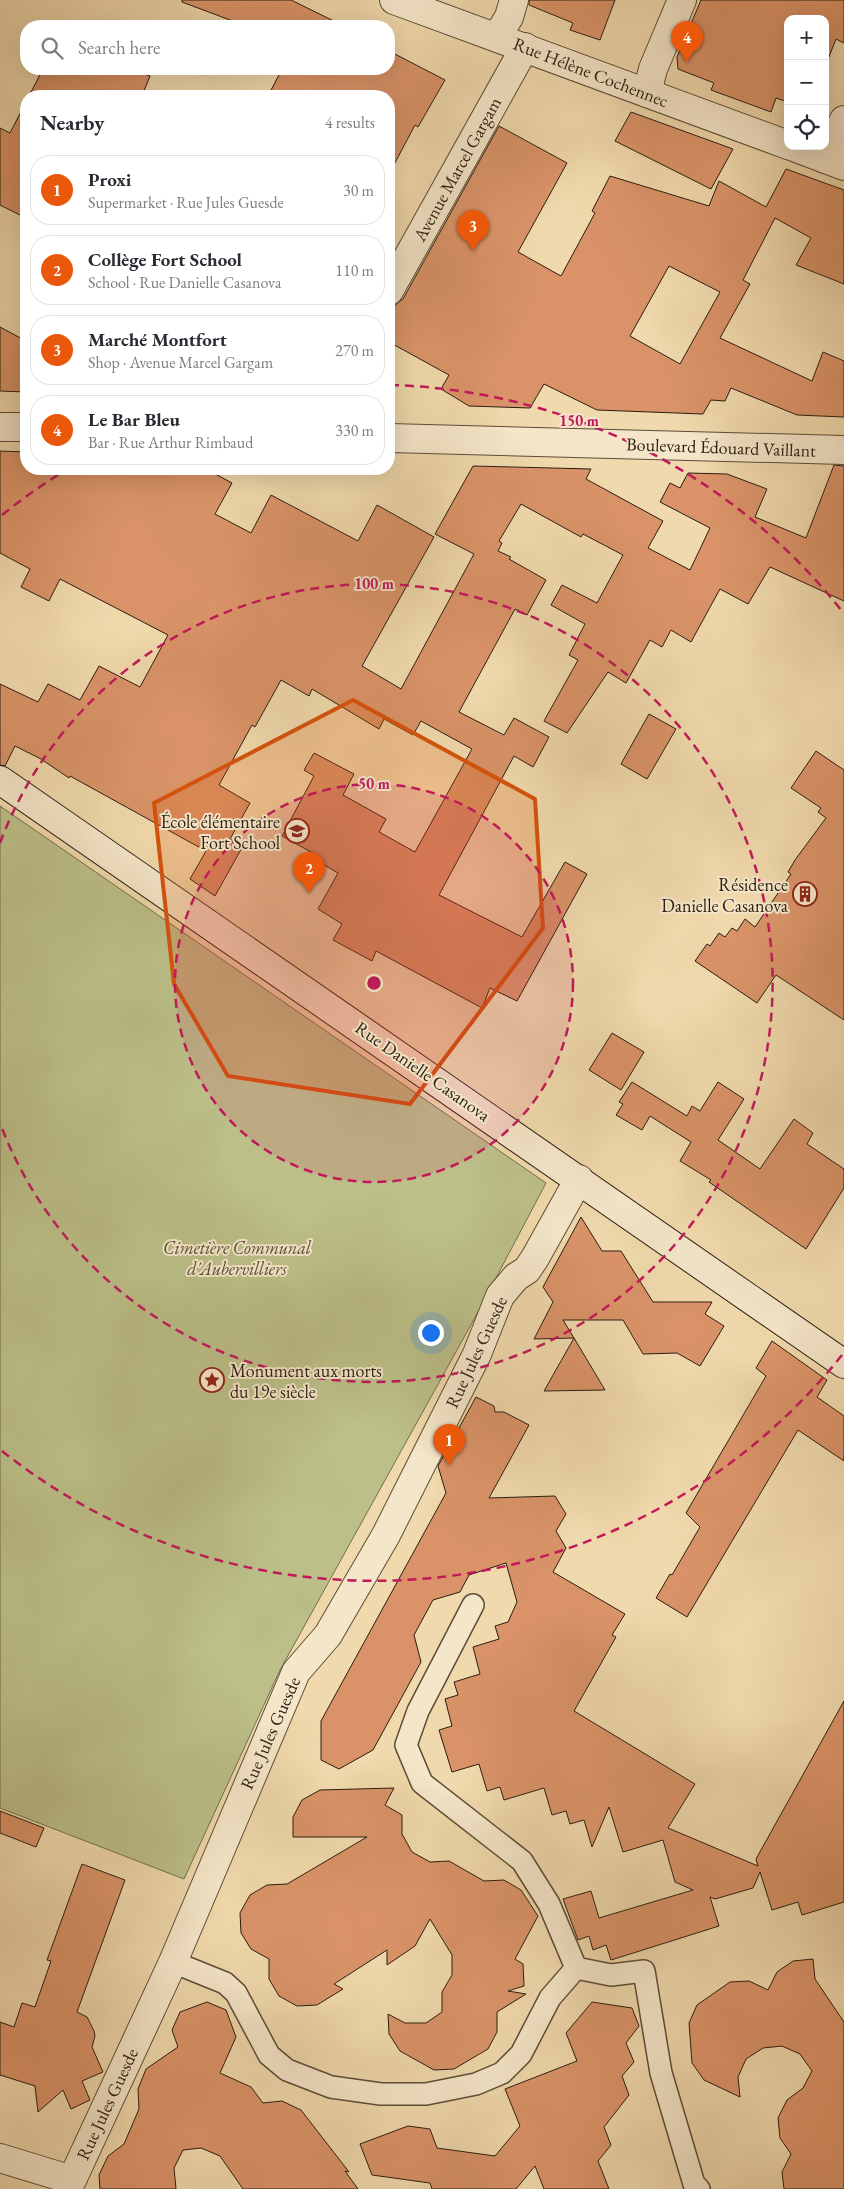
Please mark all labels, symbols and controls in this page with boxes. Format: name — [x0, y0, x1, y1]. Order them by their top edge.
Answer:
map controls — [784, 15, 829, 150]
button: + — [784, 15, 829, 60]
search box — [20, 20, 395, 75]
pin: 4 — [671, 21, 703, 62]
street label: Rue Hélène Cochennec — [510, 32, 672, 112]
icon: search — [38, 34, 66, 62]
text: Search here — [78, 35, 160, 60]
button: − — [784, 60, 829, 105]
street label: Avenue Marcel Gargam — [407, 93, 506, 246]
button: locate — [784, 105, 829, 150]
text: Nearby — [40, 109, 104, 136]
text: 4 results — [325, 112, 375, 133]
text: Proxi — [88, 167, 131, 192]
text: 1 — [53, 180, 61, 201]
text: 30 m — [343, 180, 374, 201]
text: Supermarket · Rue Jules Guesde — [88, 192, 284, 213]
pin: 3 — [457, 210, 489, 251]
text: Collège Fort School — [88, 247, 242, 272]
text: 2 — [53, 260, 61, 281]
text: 110 m — [335, 260, 374, 281]
text: School · Rue Danielle Casanova — [88, 272, 281, 293]
text: Marché Montfort — [88, 327, 227, 352]
text: 3 — [53, 340, 61, 361]
text: 270 m — [335, 340, 374, 361]
text: Shop · Avenue Marcel Gargam — [88, 352, 273, 373]
text: Le Bar Bleu — [88, 407, 180, 432]
text: 150 m — [559, 411, 599, 430]
text: 4 — [53, 420, 61, 441]
text: 330 m — [335, 420, 374, 441]
text: Bar · Rue Arthur Rimbaud — [88, 432, 253, 453]
street label: Boulevard Édouard Vaillant — [626, 432, 817, 462]
text: 100 m — [354, 574, 394, 593]
text: 50 m — [358, 774, 390, 793]
place label: École élémentaire Fort School — [161, 810, 280, 854]
school or university icon: École élémentaire Fort School — [284, 818, 310, 844]
pin: 2 — [293, 852, 325, 893]
place label: Résidence Danielle Casanova — [661, 873, 789, 917]
building icon: Résidence Danielle Casanova — [792, 881, 818, 907]
centre of rings — [365, 974, 383, 992]
street label: Rue Danielle Casanova — [351, 1016, 496, 1127]
park label: Cimetière Communal d'Aubervilliers — [163, 1236, 312, 1280]
street label: Rue Jules Guesde — [440, 1292, 512, 1412]
your location — [418, 1320, 444, 1346]
place label: Monument aux morts du 19e siècle — [230, 1359, 382, 1403]
place icon: Monument aux morts du 19e siècle — [199, 1367, 225, 1393]
pin: 1 — [433, 1424, 465, 1465]
street label: Rue Jules Guesde — [235, 1673, 305, 1793]
street label: Rue Jules Guesde — [71, 2044, 143, 2164]

